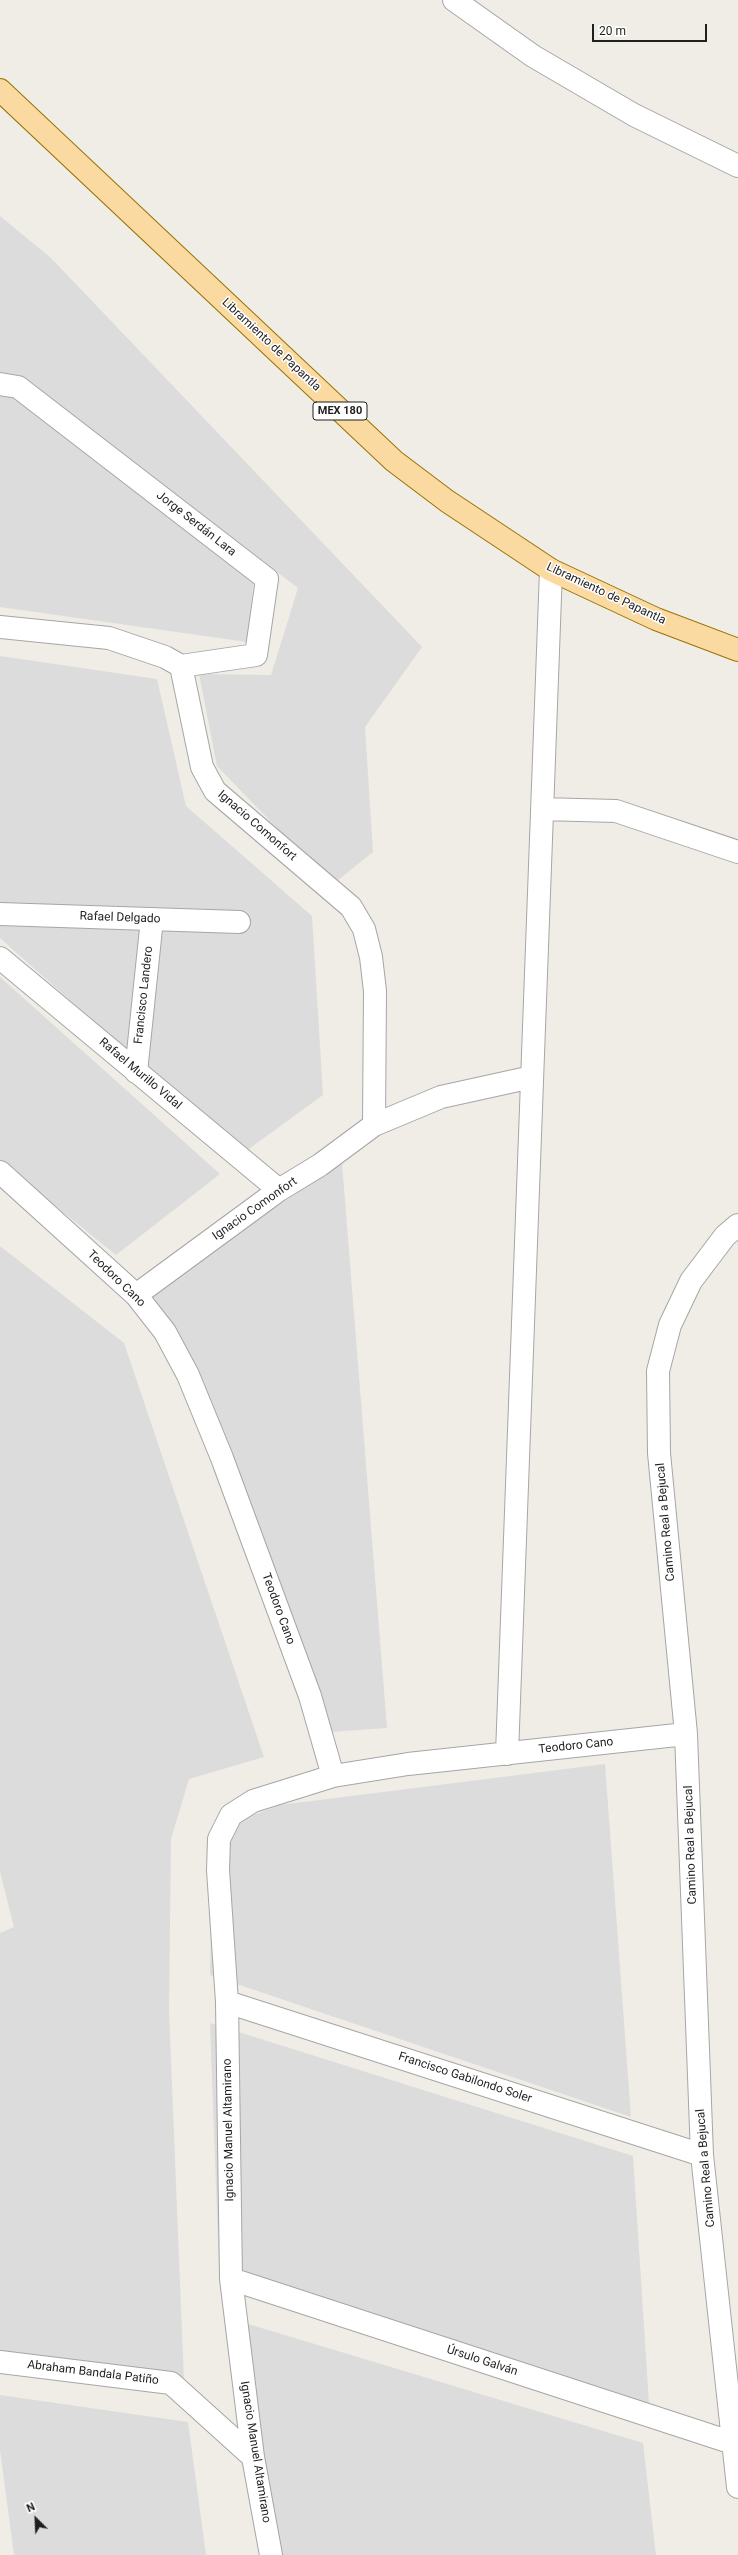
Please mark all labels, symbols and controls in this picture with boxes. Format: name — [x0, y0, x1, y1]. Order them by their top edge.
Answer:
scale bar — [594, 16, 709, 42]
text: 20 m — [599, 24, 626, 38]
street label: Libramiento de Papantla — [219, 295, 323, 395]
road number: MEX 180 — [313, 402, 367, 420]
street label: Jorge Serdán Lara — [153, 488, 239, 560]
street label: Libramiento de Papantla — [544, 560, 668, 628]
street label: Ignacio Comonfort — [214, 788, 300, 864]
street label: Rafael Delgado — [79, 909, 161, 927]
street label: Francisco Landero — [132, 945, 156, 1045]
street label: Rafael Murillo Vidal — [96, 1035, 184, 1113]
street label: Ignacio Comonfort — [210, 1174, 300, 1244]
street label: Teodoro Cano — [84, 1248, 148, 1310]
street label: Camino Real a Bejucal — [654, 1462, 678, 1582]
street label: Teodoro Cano — [258, 1571, 298, 1647]
street label: Teodoro Cano — [538, 1735, 614, 1757]
street label: Camino Real a Bejucal — [682, 1785, 700, 1905]
street label: Francisco Gabilondo Soler — [396, 2050, 534, 2106]
street label: Ignacio Manuel Altamirano — [221, 2058, 237, 2202]
street label: Camino Real a Bejucal — [694, 2108, 718, 2228]
street label: Úrsulo Galván — [445, 2343, 519, 2379]
street label: Abraham Bandala Patiño — [26, 2358, 160, 2388]
street label: Ignacio Manuel Altamirano — [237, 2380, 273, 2524]
north arrow — [16, 2499, 56, 2539]
text: N — [25, 2500, 37, 2515]

